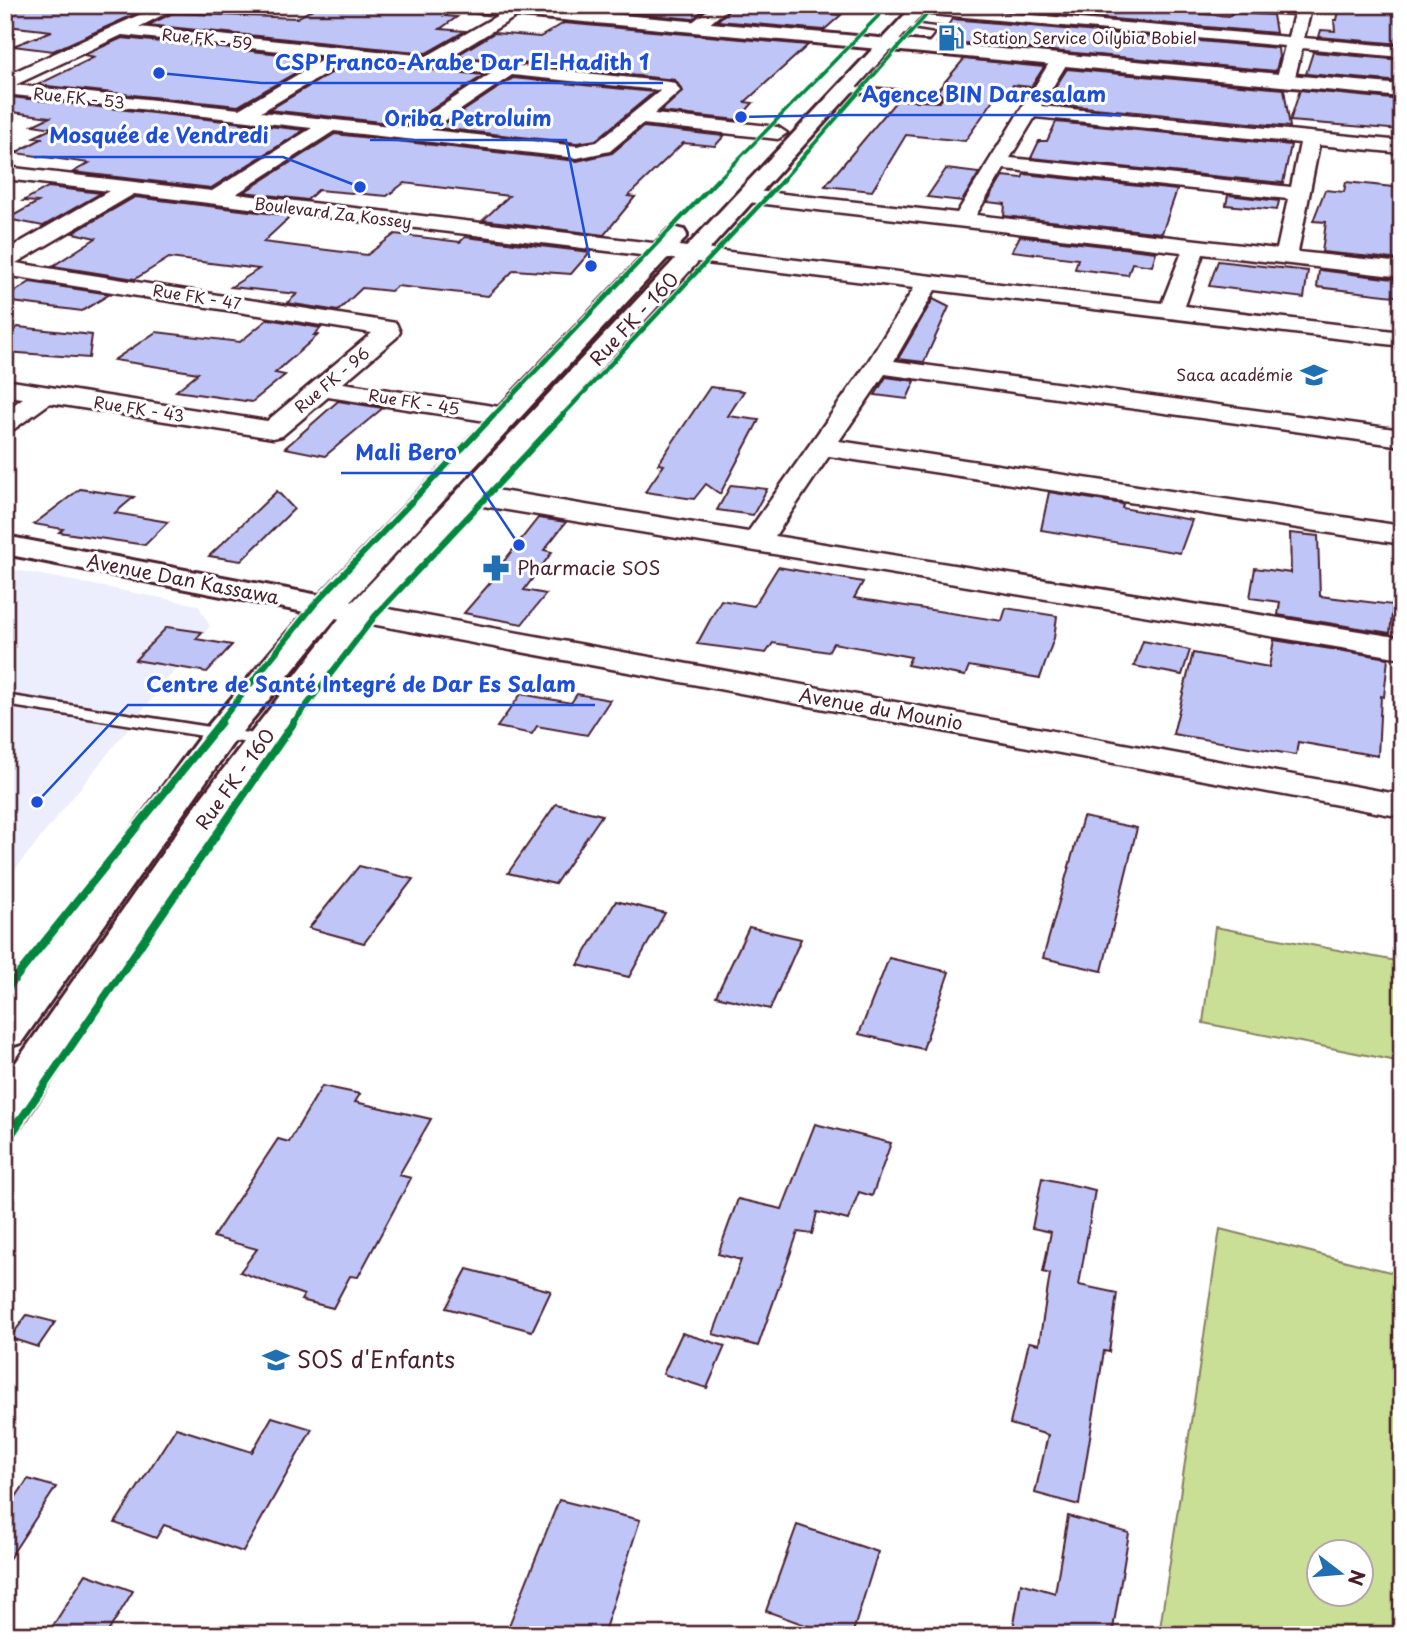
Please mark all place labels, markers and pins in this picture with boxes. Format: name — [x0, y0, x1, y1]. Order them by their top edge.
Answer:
fuel station icon: Station Service Oilybia Bobiel — [936, 23, 966, 53]
place label: Station Service Oilybia Bobiel — [972, 25, 1197, 49]
callout: CSP Franco-Arabe Dar El-Hadith 1 — [261, 41, 663, 83]
callout: Agence BIN Daresalam — [848, 73, 1121, 115]
callout: Oriba Petroluim — [370, 98, 566, 140]
callout: Mosquée de Vendredi — [34, 115, 283, 157]
school or university icon: Saca académie — [1299, 360, 1329, 390]
place label: Saca académie — [1176, 362, 1293, 386]
callout: Mali Bero — [341, 431, 471, 473]
pharmacy icon: Pharmacie SOS — [481, 553, 511, 583]
place label: Pharmacie SOS — [517, 553, 661, 581]
callout: Centre de Santé Integré de Dar Es Salam — [128, 663, 595, 705]
place label: SOS d'Enfants — [297, 1341, 455, 1376]
school or university icon: SOS d'Enfants — [261, 1345, 291, 1375]

